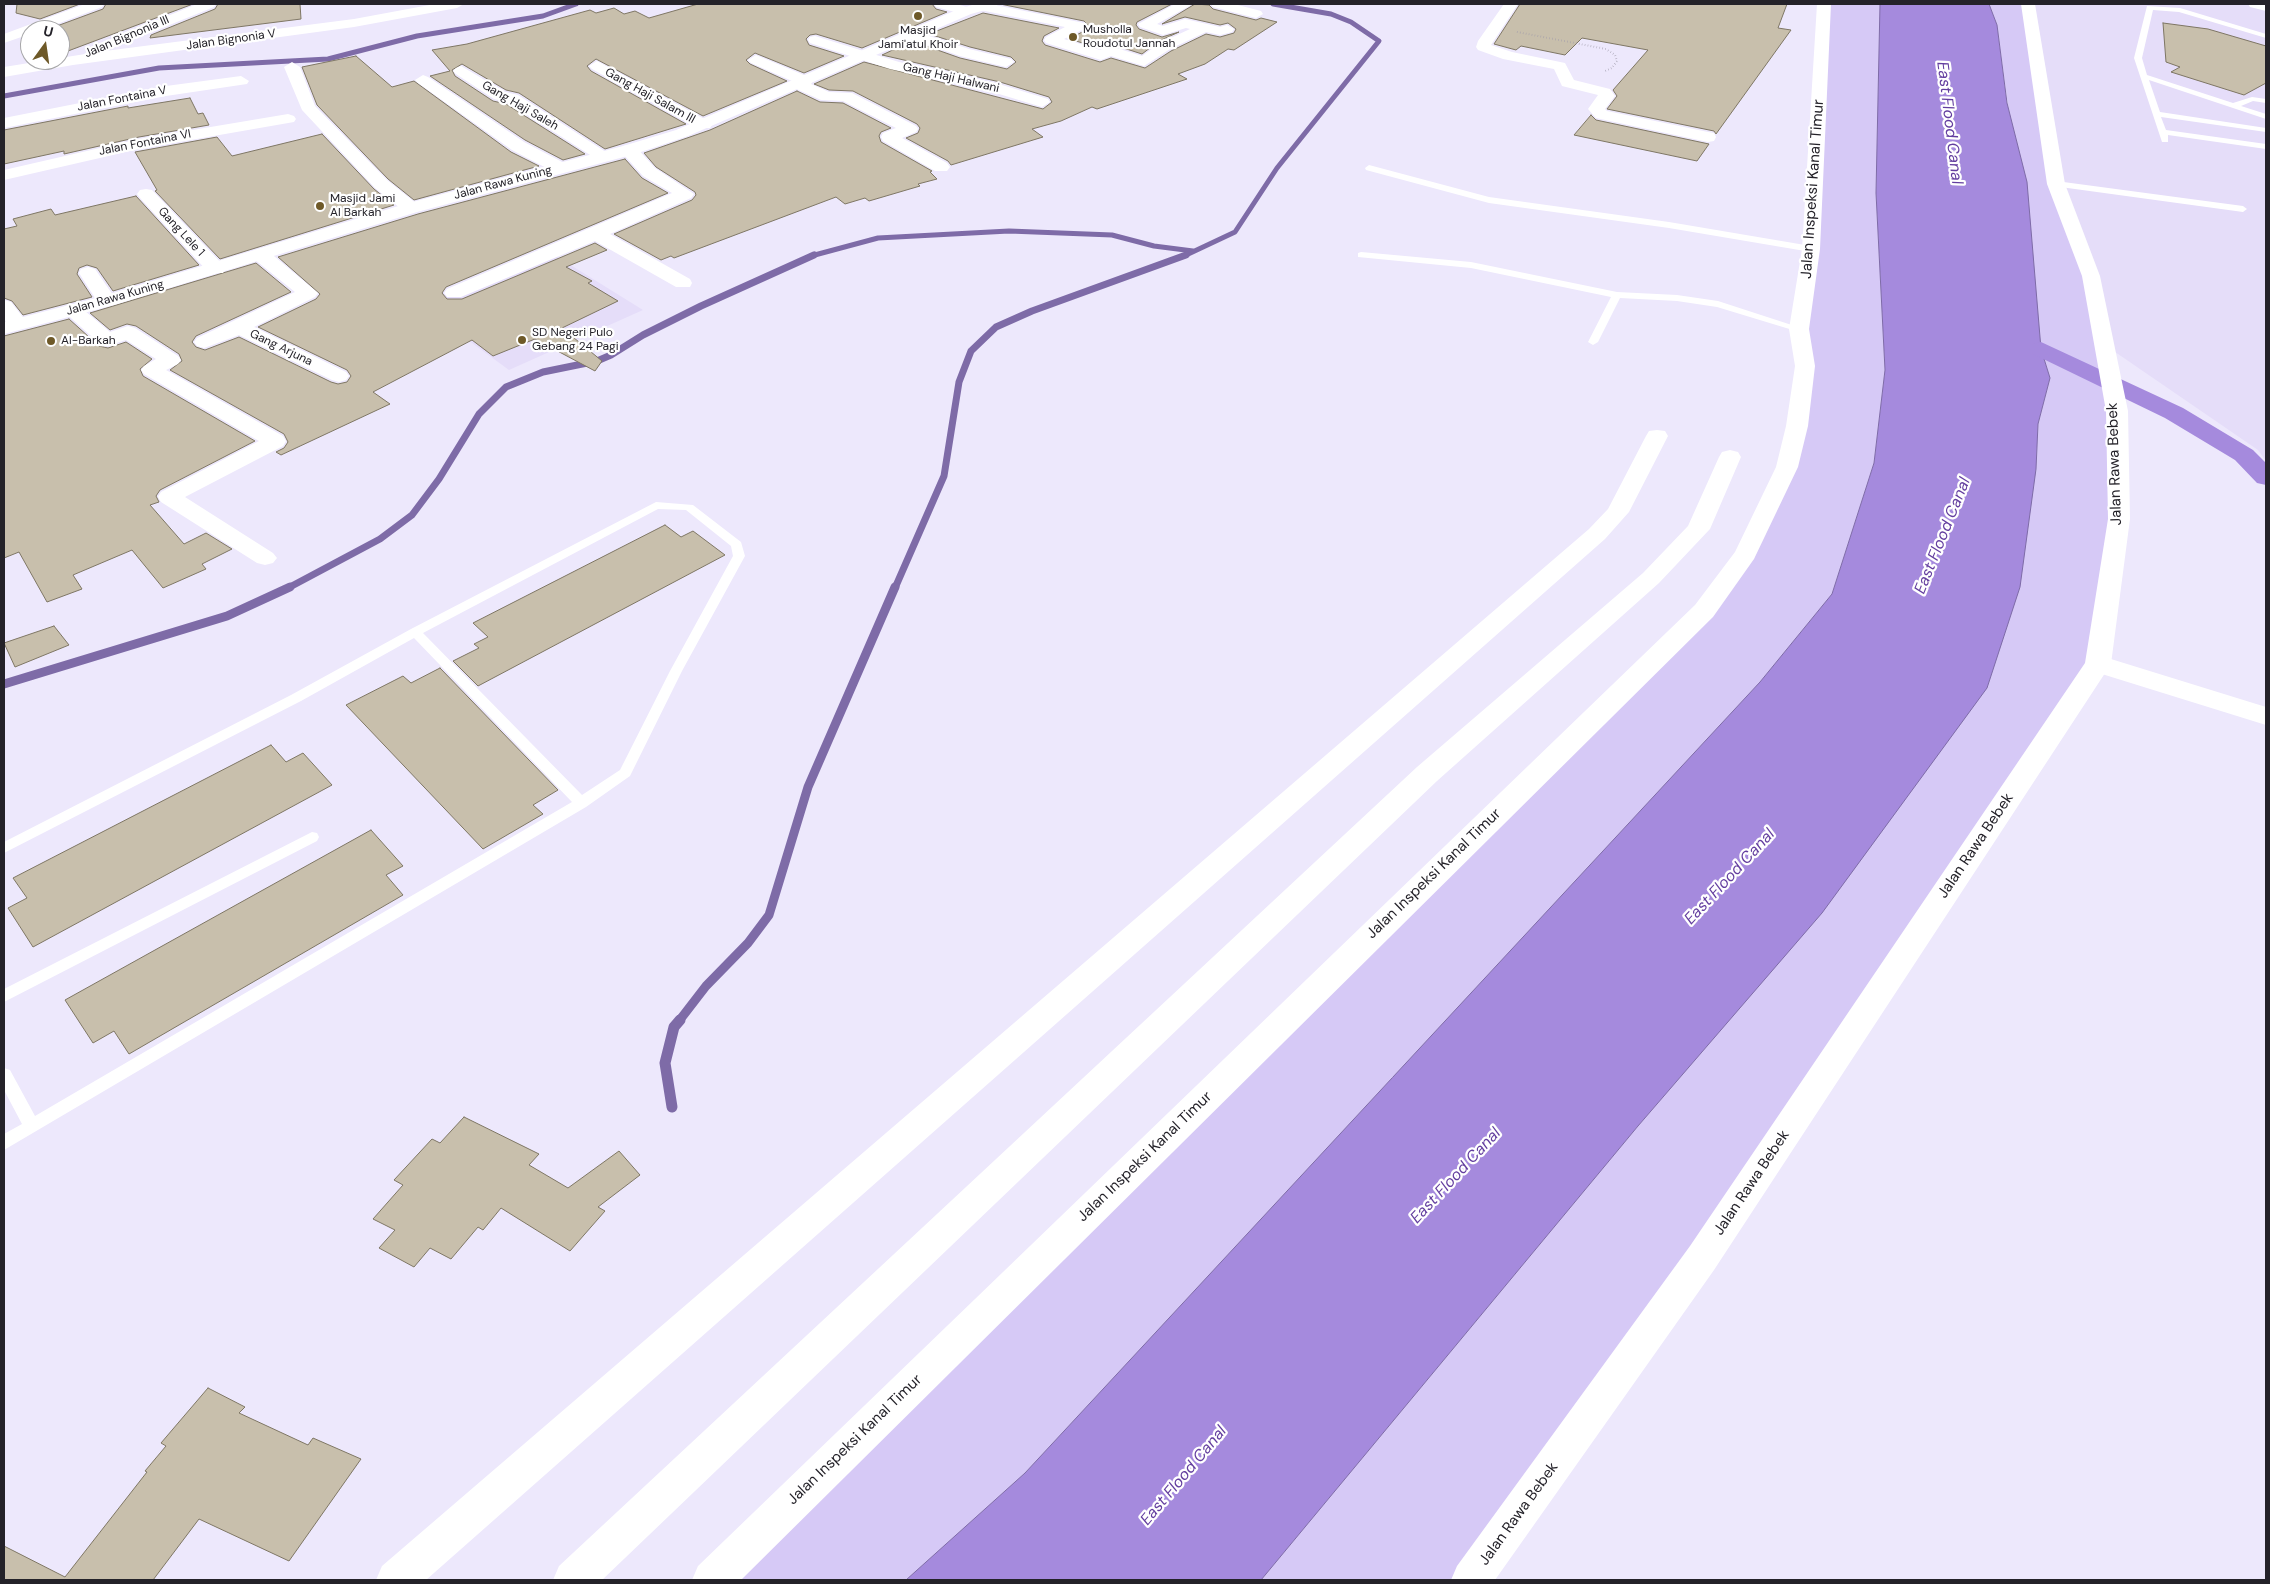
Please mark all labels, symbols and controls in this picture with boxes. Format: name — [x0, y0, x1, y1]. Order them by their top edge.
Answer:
marker: Masjid Jami'atul Khoir — [912, 10, 924, 22]
street label: Jalan Bignonia III — [83, 13, 171, 61]
north arrow — [20, 20, 70, 70]
text: U — [42, 22, 55, 41]
place label: Musholla Roudotul Jannah — [1083, 23, 1175, 51]
place label: Masjid Jami'atul Khoir — [878, 24, 958, 52]
street label: Jalan Bignonia V — [185, 27, 277, 53]
marker: Musholla Roudotul Jannah — [1067, 31, 1079, 43]
street label: Gang Haji Halwani — [901, 60, 1001, 96]
water label: East Flood Canal — [1932, 60, 1966, 186]
street label: Gang Haji Salam III — [602, 65, 698, 127]
street label: Gang Haji Saleh — [479, 78, 561, 134]
street label: Jalan Fontaina V — [76, 83, 168, 115]
street label: Jalan Inspeksi Kanal Timur — [1798, 99, 1828, 279]
street label: Jalan Fontaina VI — [98, 127, 192, 159]
street label: Jalan Rawa Kuning — [452, 163, 554, 203]
place label: Masjid Jami Al Barkah — [330, 192, 395, 220]
marker: Masjid Jami Al Barkah — [314, 200, 326, 212]
street label: Gang Lele 1 — [155, 205, 207, 259]
street label: Jalan Rawa Kuning — [65, 277, 165, 319]
place label: SD Negeri Pulo Gebang 24 Pagi — [532, 326, 619, 354]
street label: Gang Arjuna — [247, 327, 315, 369]
place label: Al-Barkah — [61, 334, 116, 348]
marker: SD Negeri Pulo Gebang 24 Pagi — [516, 334, 528, 346]
marker: Al-Barkah — [45, 335, 57, 347]
street label: Jalan Rawa Bebek — [2104, 402, 2126, 526]
water label: East Flood Canal — [1911, 475, 1975, 597]
street label: Jalan Rawa Bebek — [1934, 790, 2018, 902]
street label: Jalan Inspeksi Kanal Timur — [1363, 805, 1505, 943]
water label: East Flood Canal — [1681, 825, 1779, 929]
street label: Jalan Inspeksi Kanal Timur — [1074, 1088, 1216, 1226]
water label: East Flood Canal — [1407, 1124, 1505, 1228]
street label: Jalan Rawa Bebek — [1710, 1127, 1794, 1239]
street label: Jalan Inspeksi Kanal Timur — [784, 1371, 926, 1509]
water label: East Flood Canal — [1137, 1422, 1231, 1530]
street label: Jalan Rawa Bebek — [1476, 1459, 1562, 1569]

